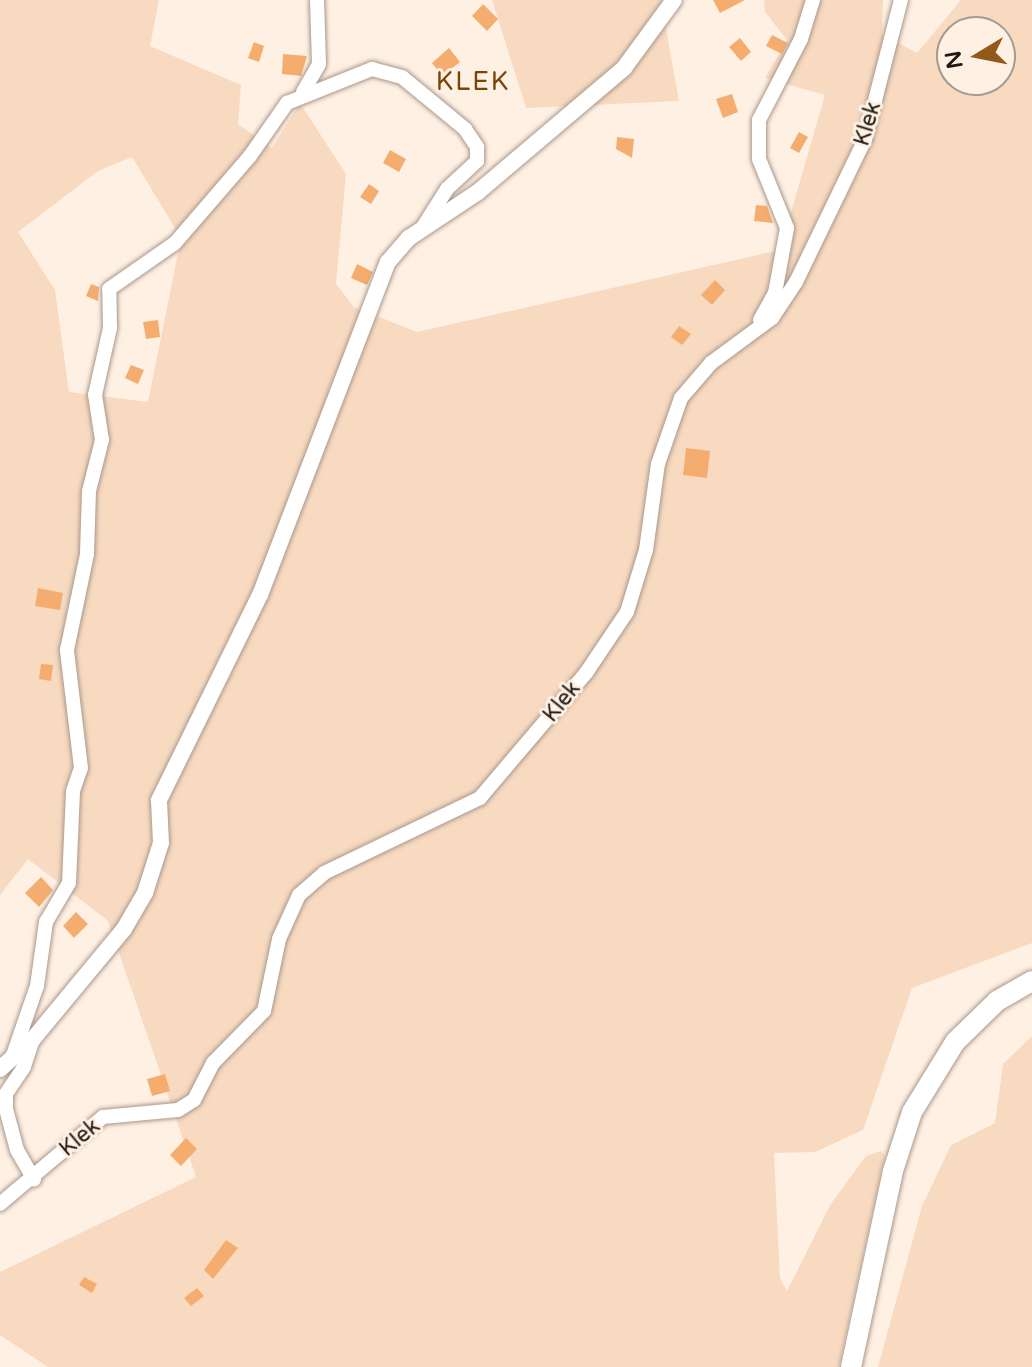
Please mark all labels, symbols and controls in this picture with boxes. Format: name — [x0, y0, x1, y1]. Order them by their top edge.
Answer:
north arrow — [936, 16, 1016, 96]
text: N — [940, 49, 969, 71]
district label: KLEK — [436, 66, 510, 98]
street label: Klek — [849, 99, 887, 149]
street label: Klek — [538, 676, 586, 728]
street label: Klek — [54, 1114, 106, 1162]

